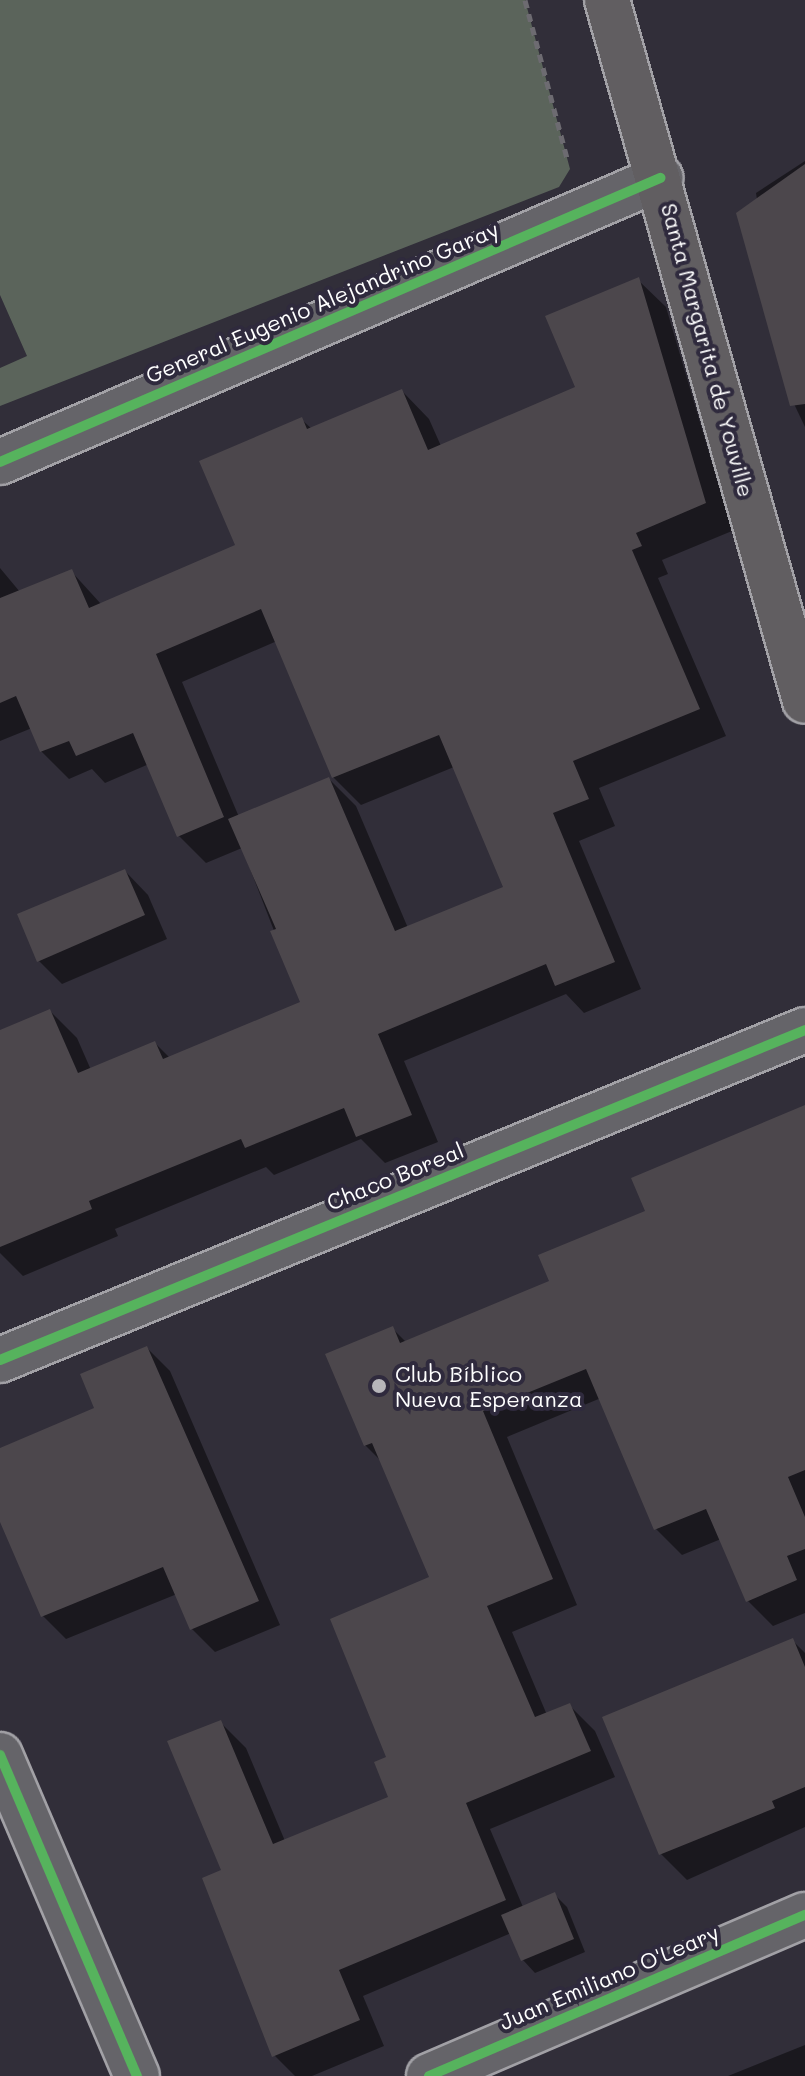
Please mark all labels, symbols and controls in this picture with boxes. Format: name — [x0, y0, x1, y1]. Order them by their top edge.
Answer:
street label: Santa Margarita de Youville — [656, 200, 760, 500]
street label: General Eugenio Alejandrino Garay — [142, 215, 502, 389]
street label: Chaco Boreal — [323, 1137, 467, 1215]
place label: Club Bíblico Nueva Esperanza — [395, 1360, 583, 1412]
marker: Club Bíblico Nueva Esperanza — [370, 1377, 388, 1395]
street label: Juan Emiliano O'Leary — [495, 1919, 723, 2035]

